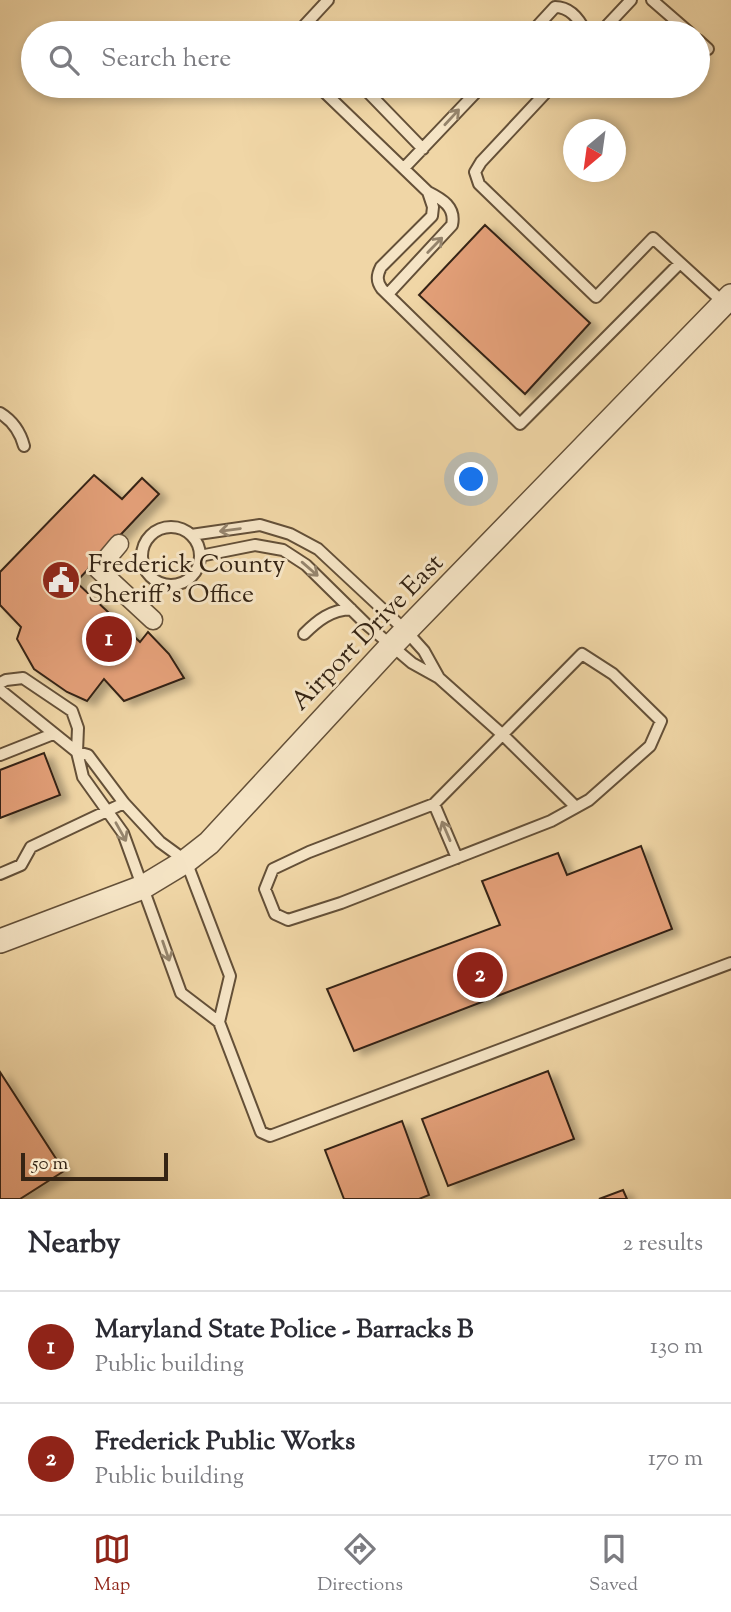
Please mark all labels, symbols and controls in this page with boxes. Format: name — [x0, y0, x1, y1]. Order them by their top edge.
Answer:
search box — [21, 21, 710, 98]
icon: search — [45, 41, 83, 79]
text: Search here — [101, 41, 231, 78]
one-way arrow — [444, 109, 461, 126]
north arrow — [563, 119, 626, 182]
one-way arrow — [426, 237, 443, 254]
your location — [454, 462, 488, 496]
one-way arrow — [219, 524, 241, 537]
street label: Airport Drive East — [283, 546, 453, 720]
place label: Frederick County Sheriff's Office — [88, 547, 285, 614]
public building icon: Frederick County Sheriff's Office — [40, 559, 82, 601]
one-way arrow — [300, 561, 318, 577]
pin: 1 — [86, 613, 132, 665]
one-way arrow — [438, 821, 451, 842]
one-way arrow — [114, 822, 128, 842]
one-way arrow — [161, 939, 173, 961]
pin: 2 — [457, 949, 503, 1001]
scale bar — [21, 1150, 168, 1182]
text: 50 m — [32, 1151, 68, 1178]
text: Nearby — [28, 1223, 120, 1266]
text: 2 results — [623, 1228, 703, 1261]
text: Maryland State Police - Barracks B — [95, 1312, 473, 1349]
text: 1 — [47, 1331, 55, 1364]
text: 130 m — [650, 1331, 703, 1364]
text: Public building — [95, 1349, 244, 1382]
text: Frederick Public Works — [95, 1424, 355, 1461]
text: 2 — [46, 1443, 56, 1476]
text: 170 m — [648, 1443, 703, 1476]
text: Public building — [95, 1461, 244, 1494]
tab: Map — [93, 1530, 131, 1599]
tab: Directions — [317, 1530, 403, 1599]
tab: Saved — [589, 1530, 638, 1599]

